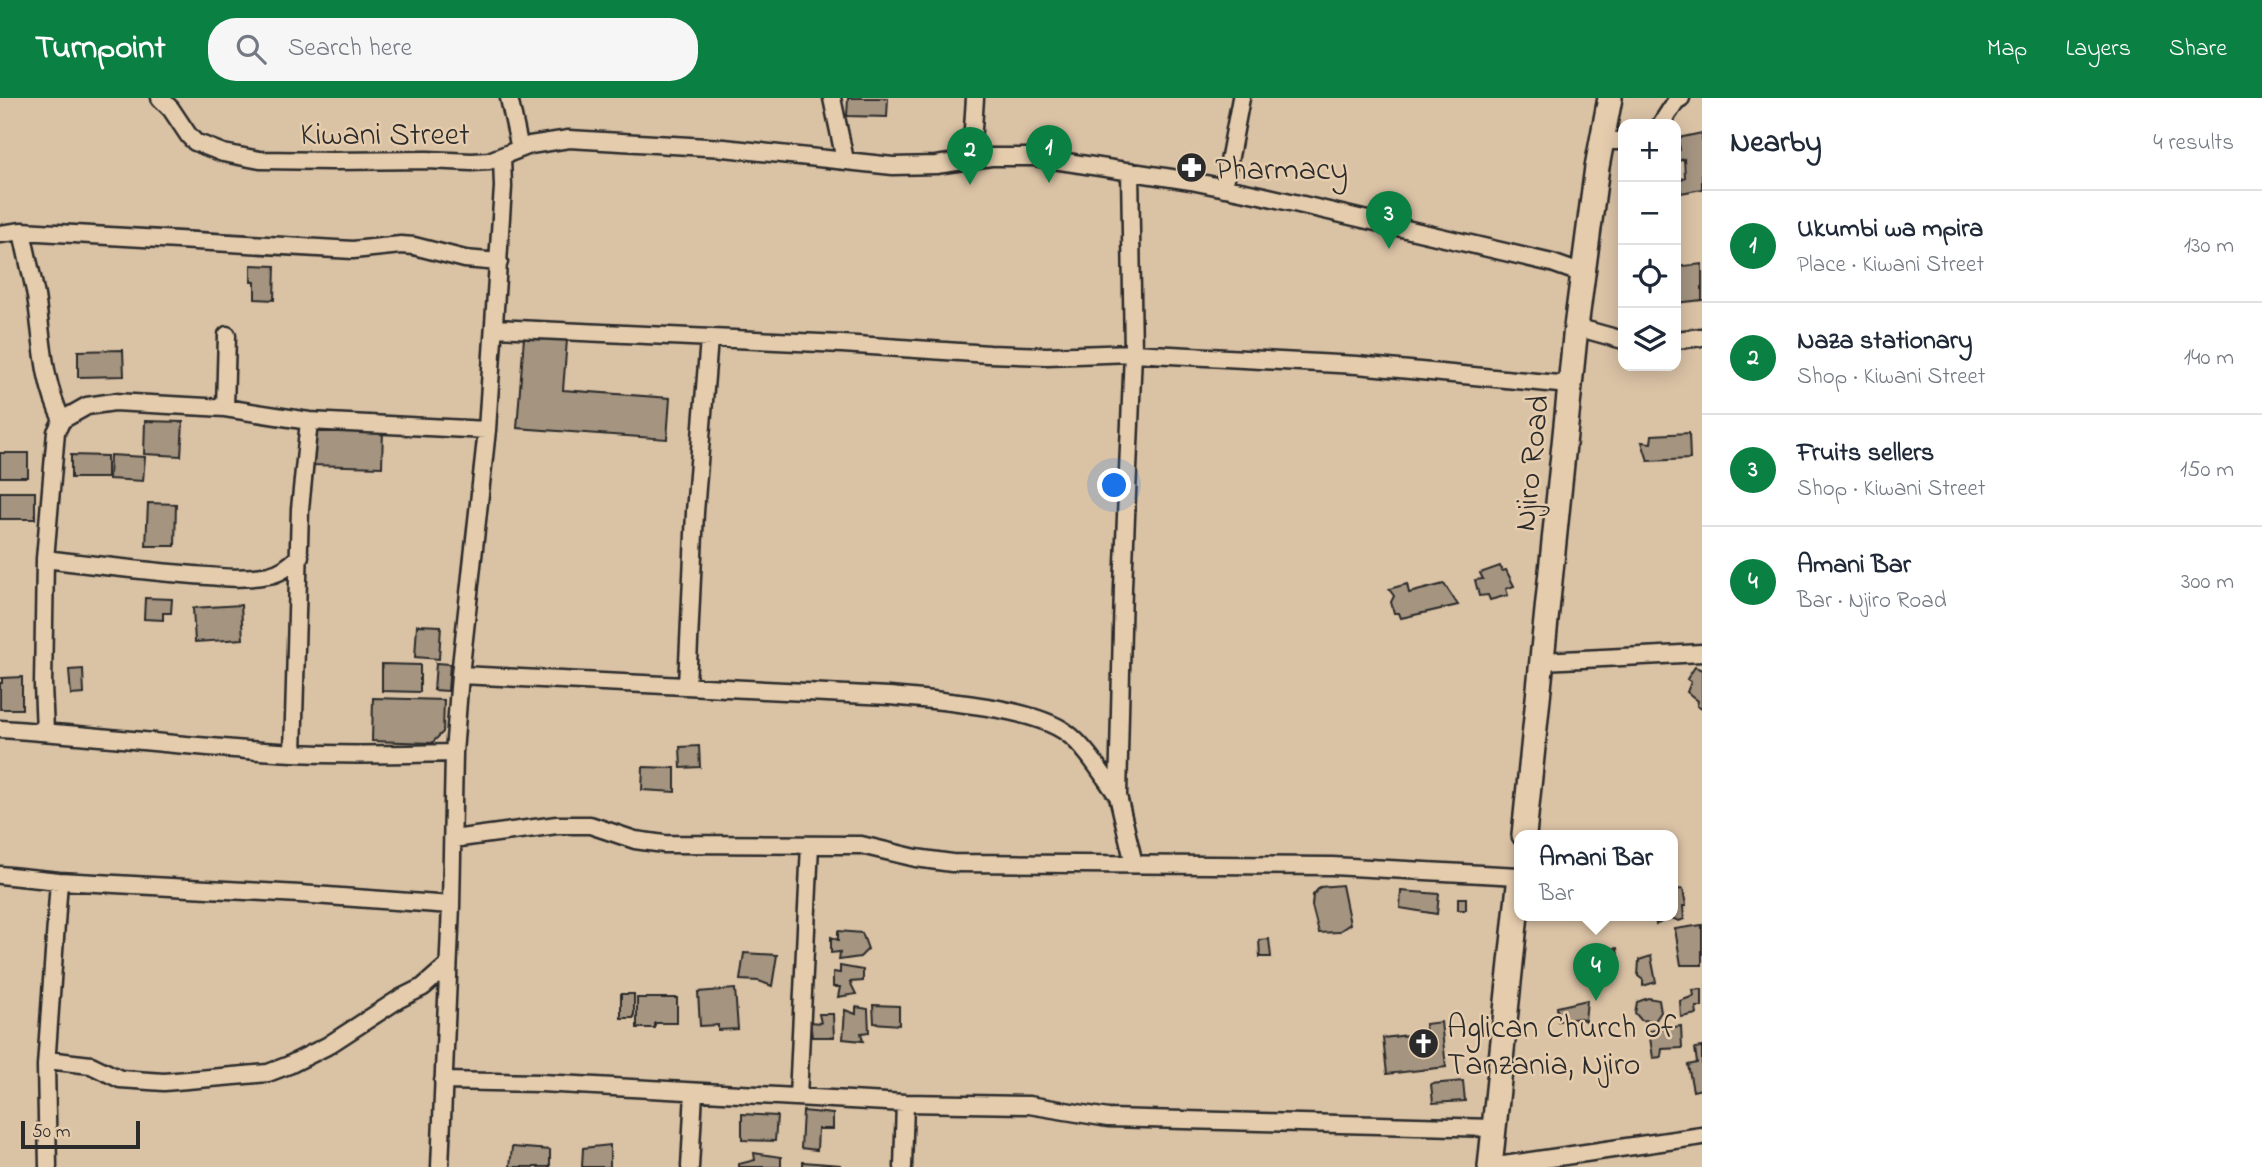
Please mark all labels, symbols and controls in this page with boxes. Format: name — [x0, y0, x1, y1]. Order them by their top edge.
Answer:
search box — [208, 18, 698, 81]
text: Turnpoint — [35, 25, 166, 73]
icon: search — [232, 30, 270, 68]
text: Search here — [288, 30, 412, 68]
text: Map — [1987, 32, 2027, 67]
text: Layers — [2065, 32, 2131, 67]
text: Share — [2169, 32, 2227, 67]
street label: Kiwani Street — [300, 113, 470, 160]
map controls — [1618, 119, 1681, 371]
button: + — [1618, 119, 1681, 182]
text: Nearby — [1730, 122, 1822, 166]
pin: 1 — [1026, 125, 1072, 183]
pin: 2 — [947, 127, 993, 185]
text: 4 results — [2153, 127, 2234, 160]
place label: Pharmacy — [1215, 148, 1348, 195]
pharmacy icon: Pharmacy — [1175, 151, 1209, 185]
button: − — [1618, 182, 1681, 245]
pin: 3 — [1366, 191, 1412, 249]
text: Ukumbi wa mpira — [1797, 211, 1983, 249]
text: 1 — [1749, 230, 1757, 263]
text: 130 m — [2184, 230, 2234, 263]
button: locate — [1618, 245, 1681, 308]
text: Place · Kiwani Street — [1797, 249, 1984, 282]
button: layers — [1618, 308, 1681, 371]
text: Naza stationary — [1797, 323, 1972, 361]
text: 2 — [1747, 342, 1759, 375]
text: 140 m — [2184, 342, 2234, 375]
text: Shop · Kiwani Street — [1797, 361, 1986, 394]
street label: Njiro Road — [1503, 393, 1564, 534]
text: Fruits sellers — [1797, 435, 1934, 473]
text: 3 — [1748, 454, 1758, 487]
text: 150 m — [2180, 454, 2234, 487]
your location — [1097, 468, 1131, 502]
text: Shop · Kiwani Street — [1797, 473, 1986, 506]
text: Amani Bar — [1797, 547, 1911, 585]
text: 4 — [1748, 566, 1758, 599]
text: 300 m — [2181, 566, 2234, 599]
text: Bar · Njiro Road — [1797, 585, 1947, 618]
popup — [1514, 830, 1678, 921]
text: Amani Bar — [1539, 840, 1653, 878]
text: Bar — [1539, 878, 1574, 911]
pin: 4 — [1573, 943, 1619, 1001]
place label: Aglican Church of Tanzania, Njiro — [1447, 1006, 1676, 1090]
church icon: Aglican Church of Tanzania, Njiro — [1407, 1027, 1441, 1061]
scale bar — [21, 1118, 140, 1150]
text: 50 m — [32, 1119, 71, 1146]

